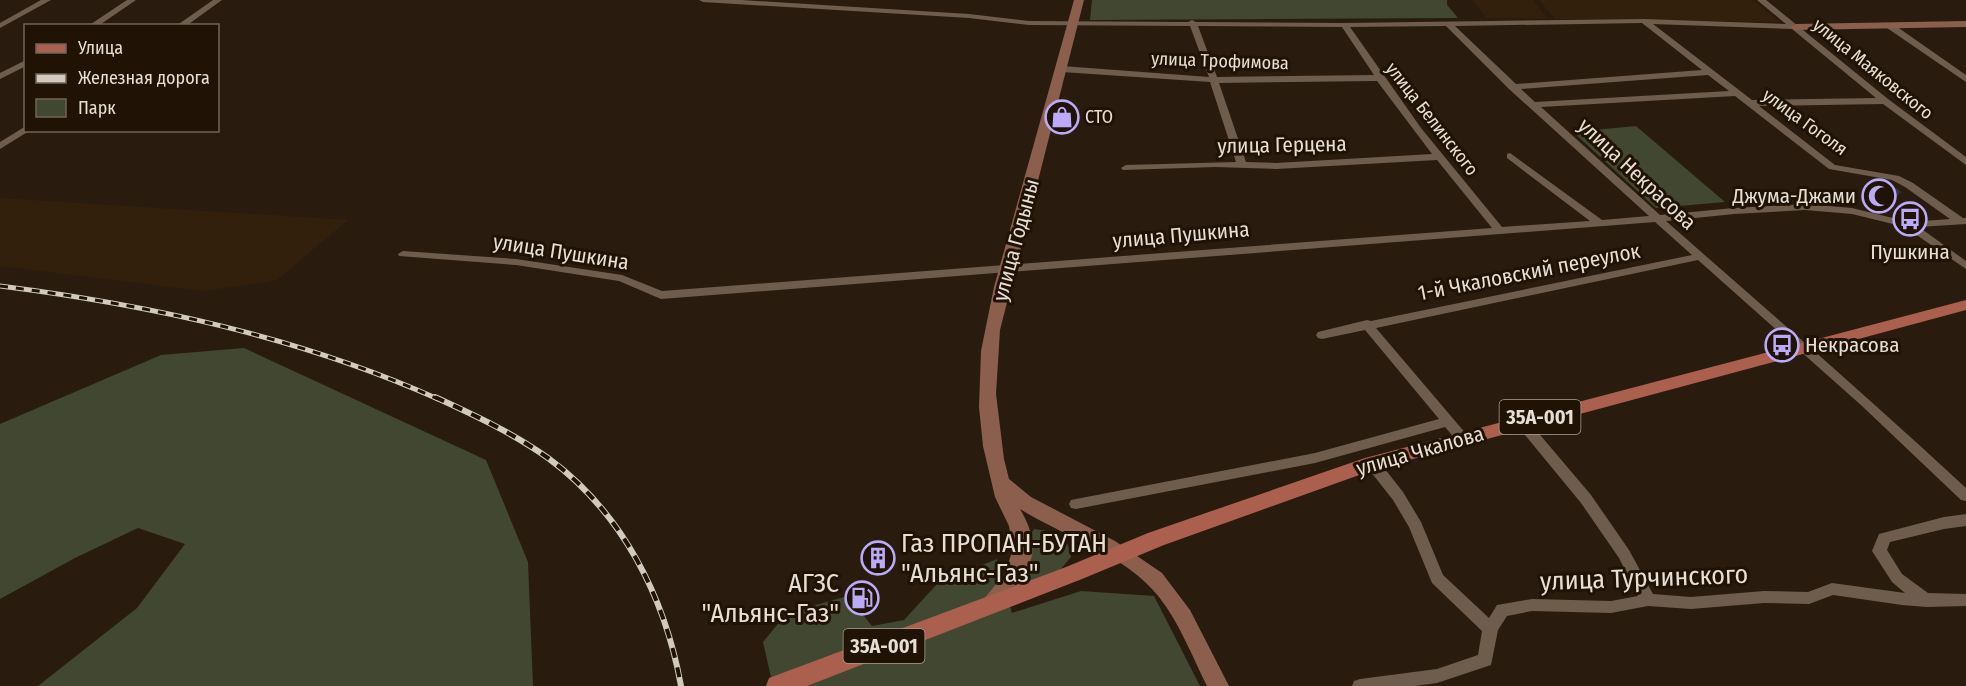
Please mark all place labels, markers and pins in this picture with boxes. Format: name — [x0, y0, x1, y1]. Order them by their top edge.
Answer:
shop icon: СТО — [1044, 99, 1080, 135]
place label: СТО — [1085, 106, 1113, 128]
mosque icon: Джума-Джами — [1861, 178, 1897, 214]
place label: Джума-Джами — [1731, 183, 1856, 209]
bus stop icon: Пушкина — [1892, 201, 1928, 237]
place label: Пушкина — [1870, 239, 1950, 265]
bus stop icon: Некрасова — [1764, 327, 1800, 363]
place label: Некрасова — [1805, 332, 1900, 358]
place label: Газ ПРОПАН-БУТАН "Альянс-Газ" — [901, 528, 1107, 589]
building icon: Газ ПРОПАН-БУТАН "Альянс-Газ" — [860, 540, 896, 576]
place label: АГЗС "Альянс-Газ" — [701, 568, 839, 629]
fuel station icon: АГЗС "Альянс-Газ" — [844, 580, 880, 616]

